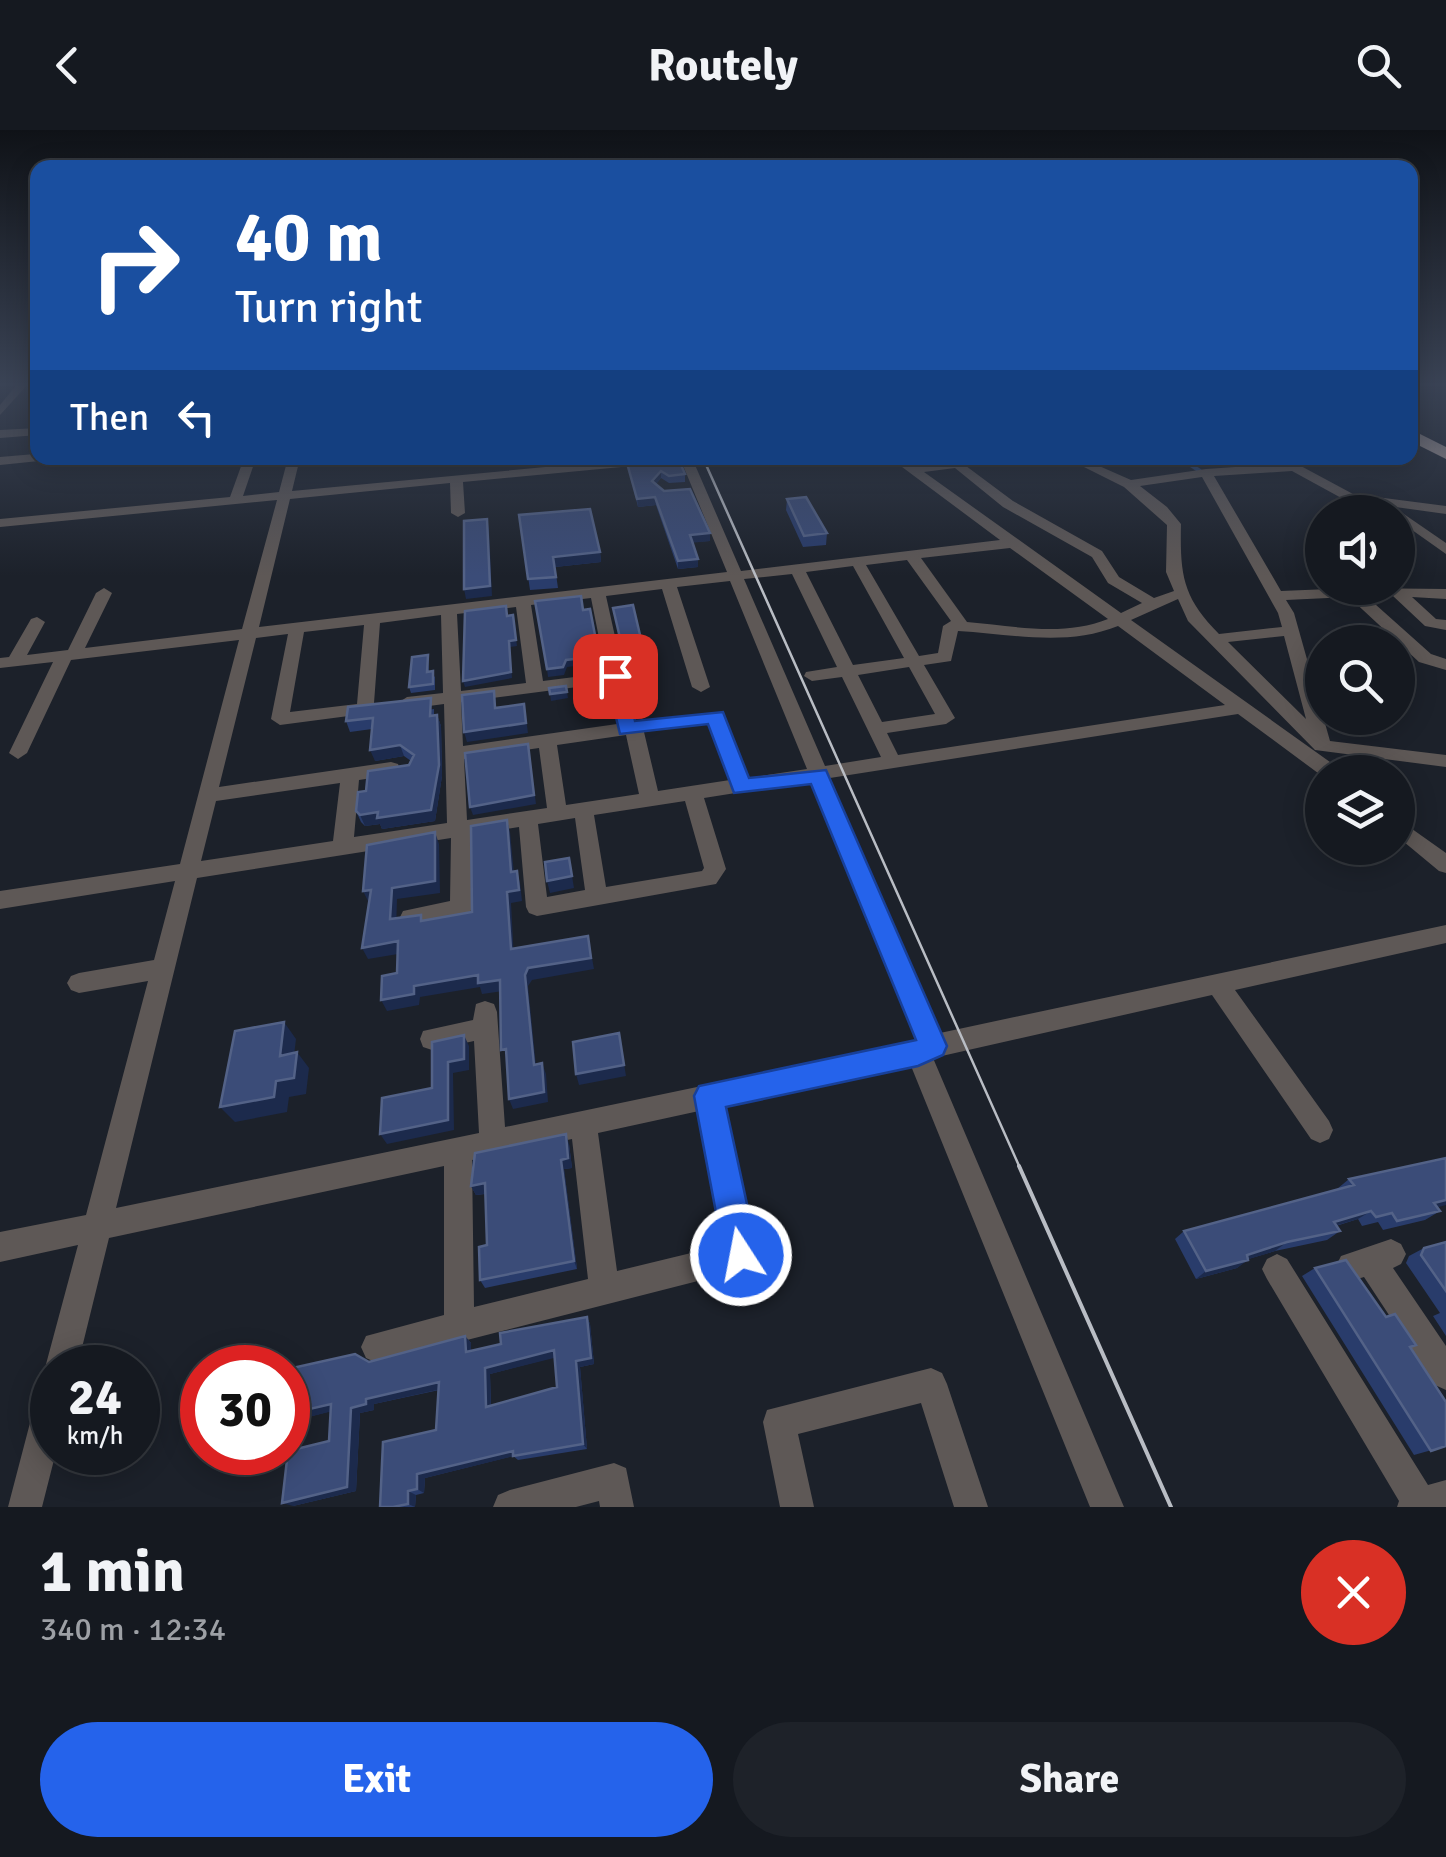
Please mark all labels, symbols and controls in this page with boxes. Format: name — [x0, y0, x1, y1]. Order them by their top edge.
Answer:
icon: back — [40, 38, 95, 93]
text: Routely — [648, 38, 798, 93]
icon: search — [1351, 38, 1406, 93]
text: 40 m — [235, 194, 383, 280]
icon: right — [70, 200, 200, 330]
text: Turn right — [235, 280, 423, 335]
icon: left — [169, 390, 224, 445]
text: Then — [70, 394, 149, 441]
map controls — [1305, 495, 1415, 865]
button: sound — [1305, 495, 1415, 605]
button: search — [1305, 625, 1415, 735]
pin — [573, 634, 658, 719]
icon: arrive — [588, 649, 643, 704]
button: layers — [1305, 755, 1415, 865]
position arrow — [689, 1203, 793, 1307]
speed limit sign: 30 — [180, 1345, 310, 1475]
text: 24 — [68, 1367, 122, 1429]
text: km/h — [67, 1420, 123, 1451]
text: 1 min — [40, 1535, 185, 1609]
button: close — [1301, 1540, 1406, 1645]
text: 340 m · 12:34 — [40, 1610, 226, 1649]
button: Exit — [40, 1722, 713, 1837]
button: Share — [733, 1722, 1406, 1837]

